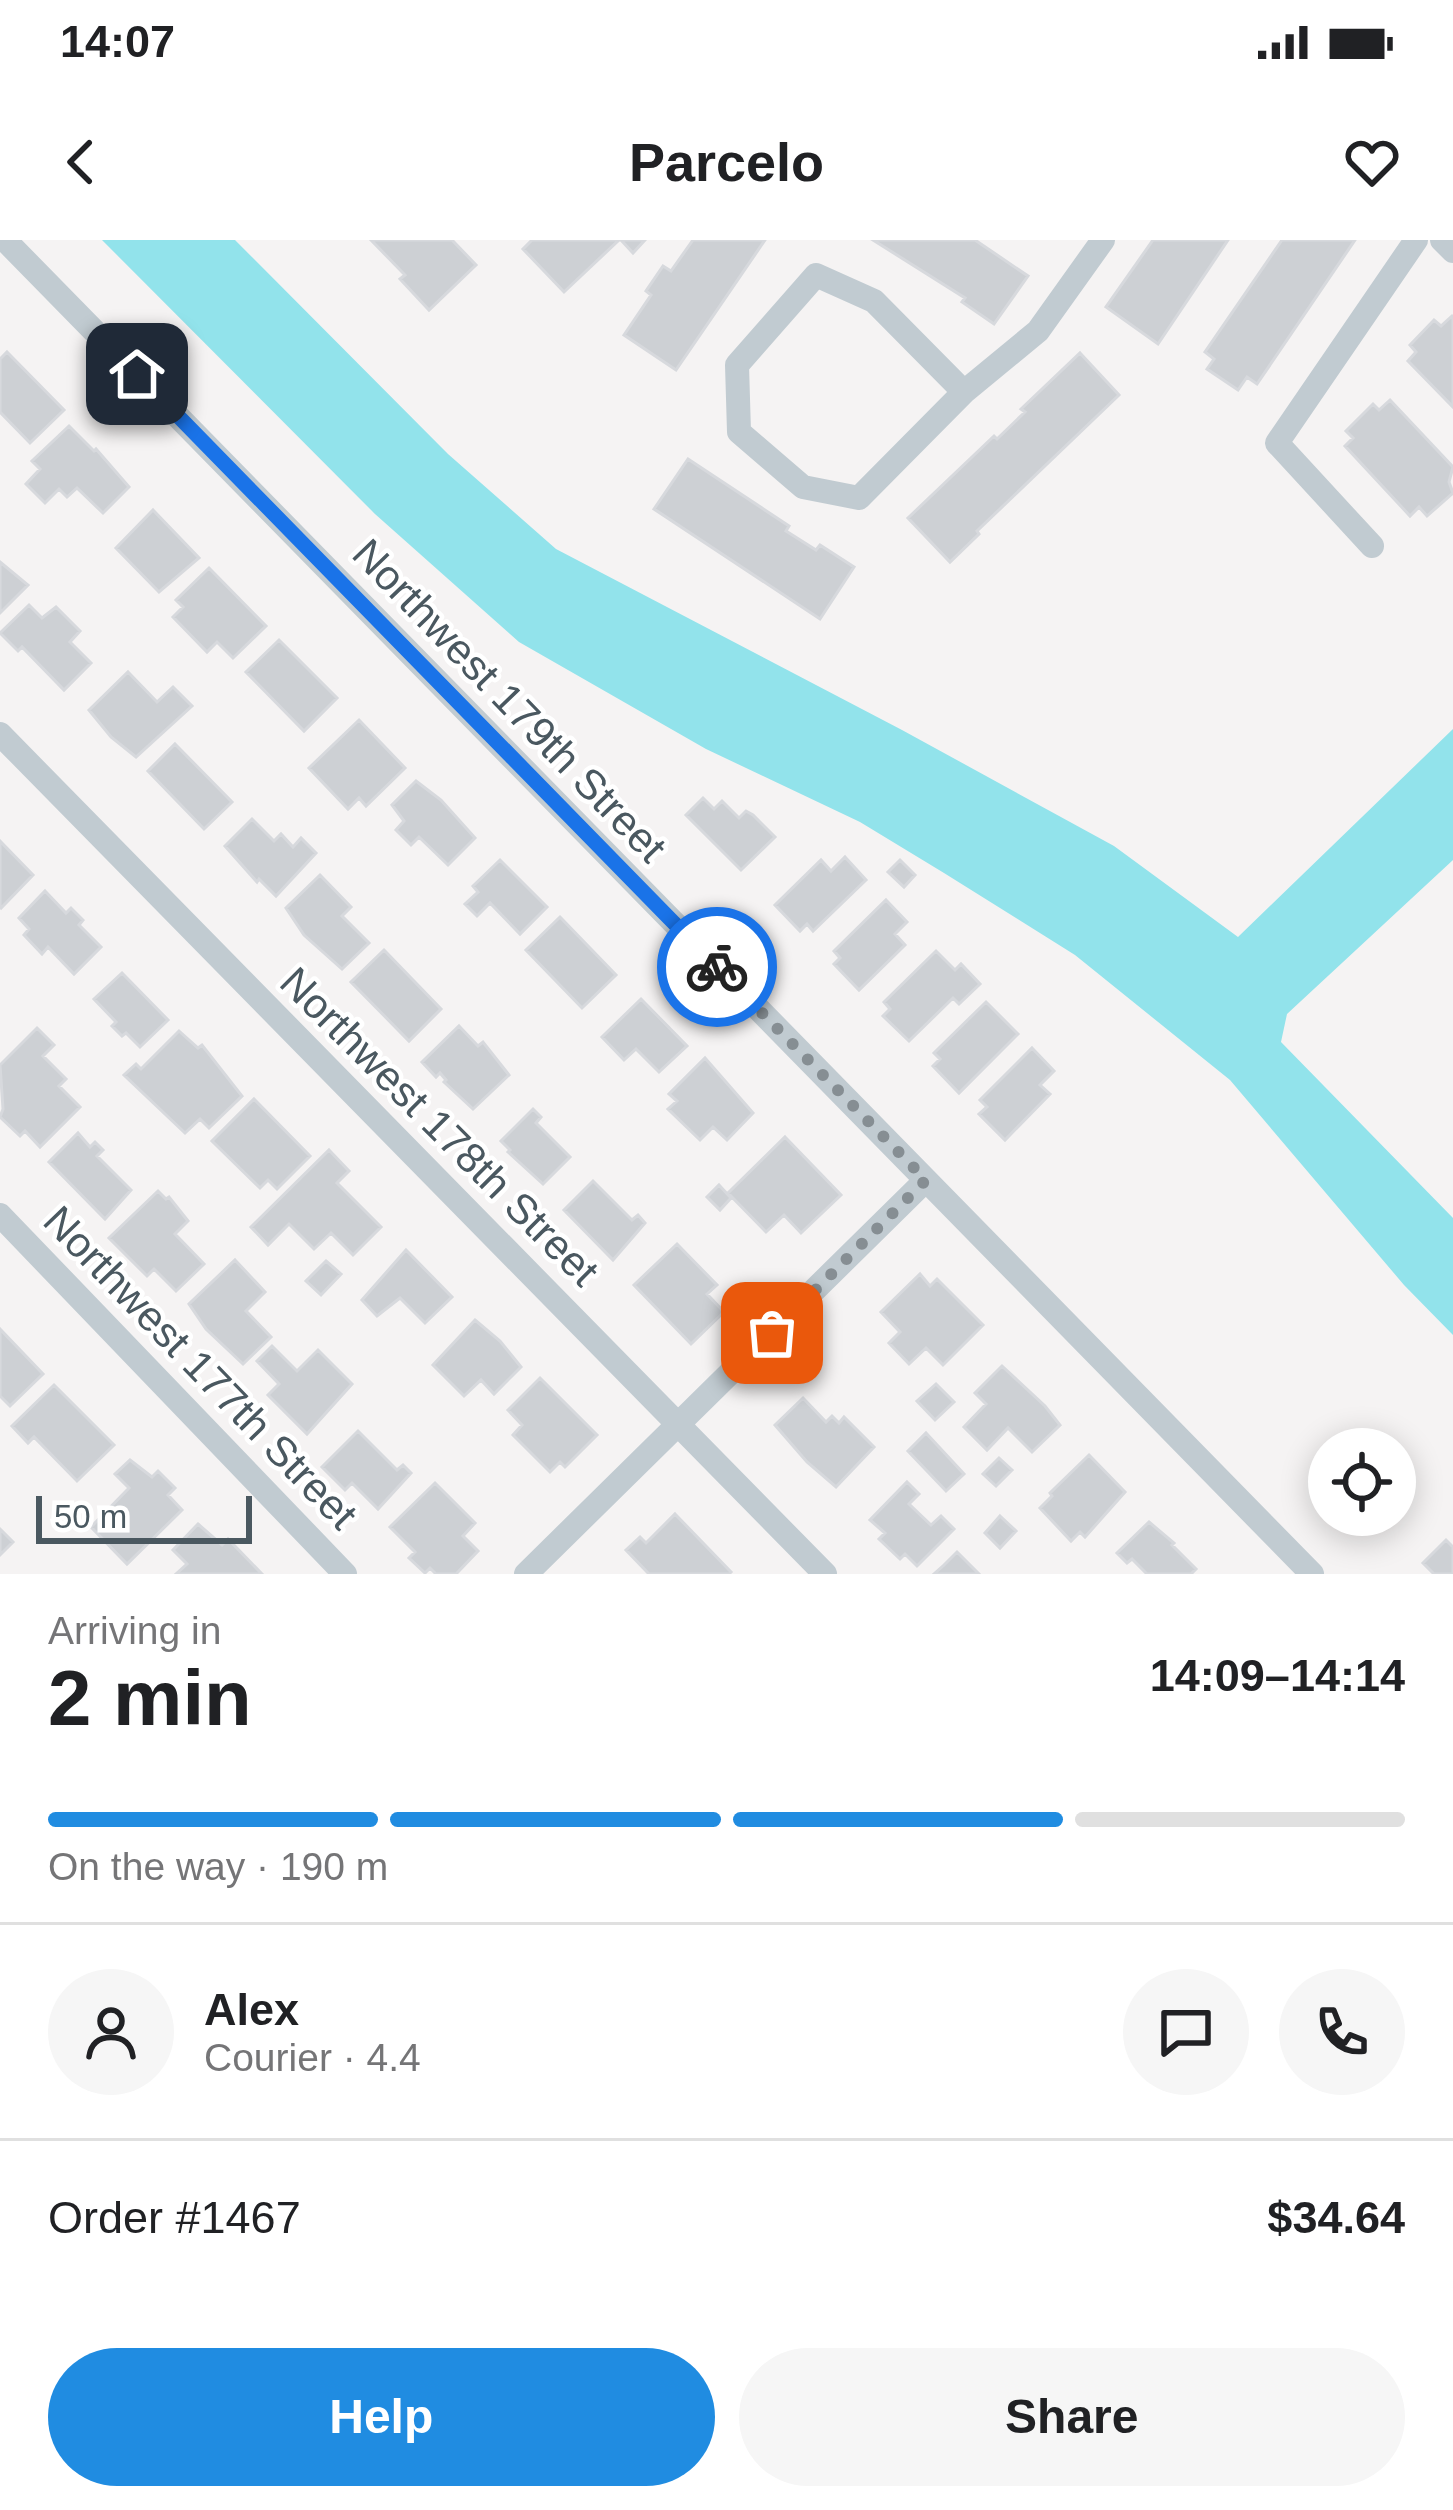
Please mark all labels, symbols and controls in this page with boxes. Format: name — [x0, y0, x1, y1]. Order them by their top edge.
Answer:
text: 14:07 — [60, 16, 175, 67]
icon: back — [48, 129, 114, 195]
icon: heart — [1339, 129, 1405, 195]
text: Parcelo — [629, 132, 824, 192]
pin — [86, 323, 188, 425]
icon: home — [104, 341, 170, 407]
street label: Northwest 179th Street — [344, 530, 676, 871]
courier — [657, 907, 777, 1027]
icon: bike — [684, 934, 750, 1000]
street label: Northwest 178th Street — [271, 958, 608, 1295]
street label: Northwest 177th Street — [35, 1197, 367, 1538]
pin — [721, 1282, 823, 1384]
icon: bag — [739, 1300, 805, 1366]
map controls — [1308, 1428, 1416, 1536]
button: locate — [1308, 1428, 1416, 1536]
scale bar — [36, 1490, 252, 1543]
text: 50 m — [54, 1498, 127, 1535]
text: Arriving in — [48, 1609, 221, 1652]
text: 14:09–14:14 — [1150, 1650, 1405, 1701]
text: 2 min — [48, 1654, 252, 1742]
text: On the way · 190 m — [48, 1845, 388, 1888]
button: person — [48, 1969, 174, 2095]
button: chat — [1123, 1969, 1249, 2095]
button: phone — [1279, 1969, 1405, 2095]
text: Alex — [204, 1984, 299, 2035]
text: Courier · 4.4 — [204, 2036, 421, 2079]
text: Order #1467 — [48, 2192, 301, 2243]
text: $34.64 — [1267, 2192, 1405, 2243]
button: Help — [48, 2348, 715, 2486]
button: Share — [739, 2348, 1405, 2486]

